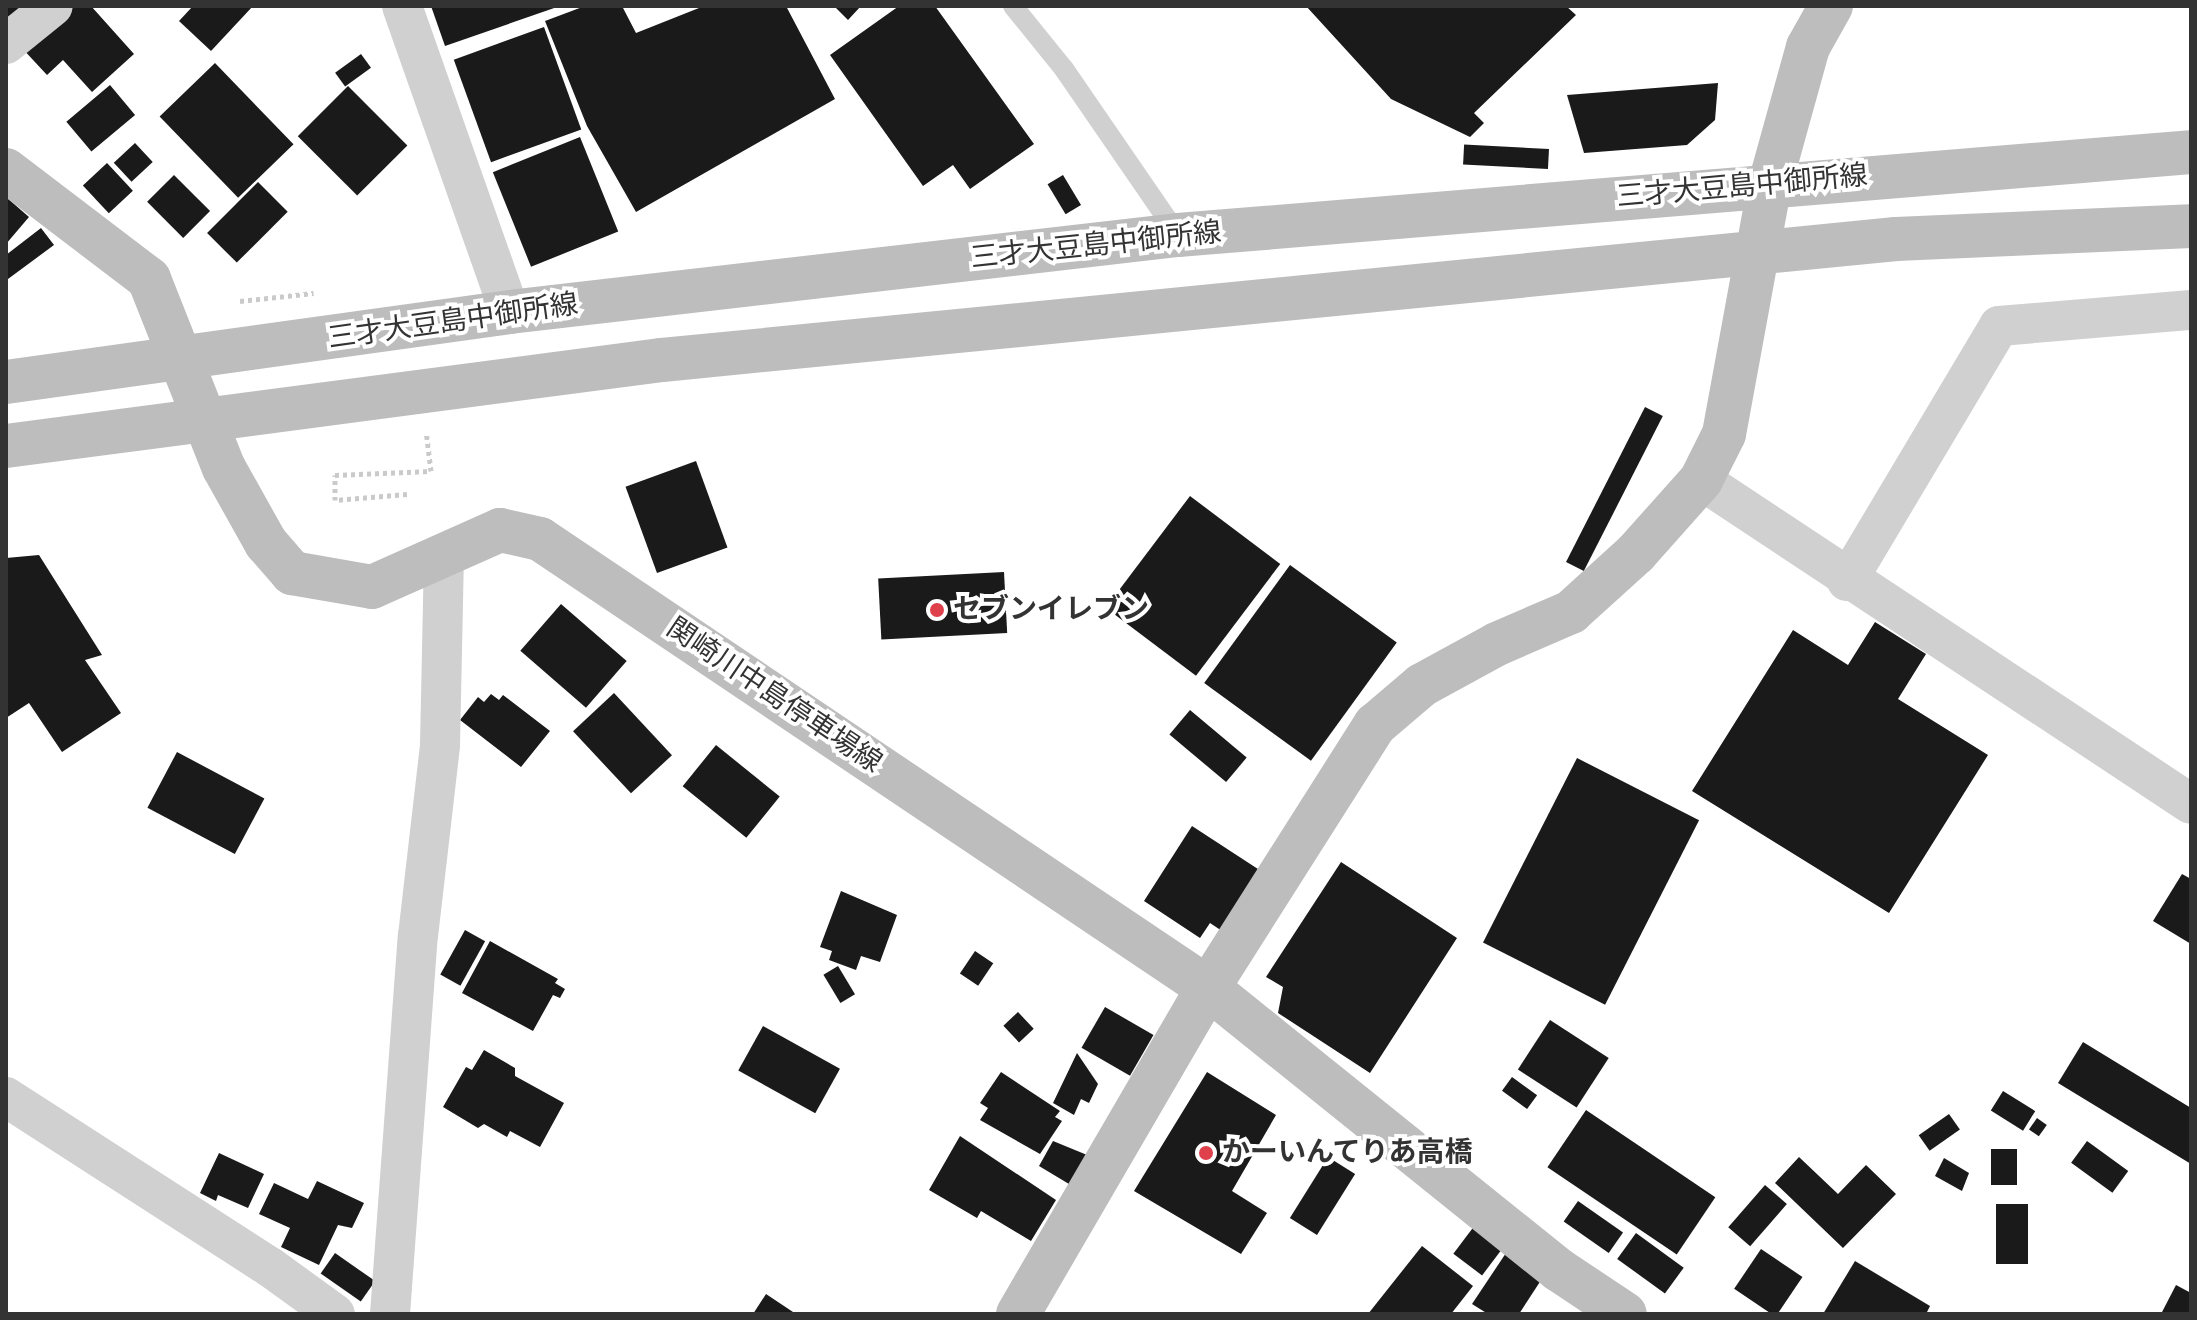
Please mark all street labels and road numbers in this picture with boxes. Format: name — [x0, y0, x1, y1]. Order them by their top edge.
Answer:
street label: 三才大豆島中御所線 — [1615, 159, 1869, 215]
street label: 三才大豆島中御所線 — [969, 216, 1223, 276]
street label: 三才大豆島中御所線 — [326, 288, 580, 356]
street label: 関崎川中島停車場線 — [660, 612, 888, 780]

